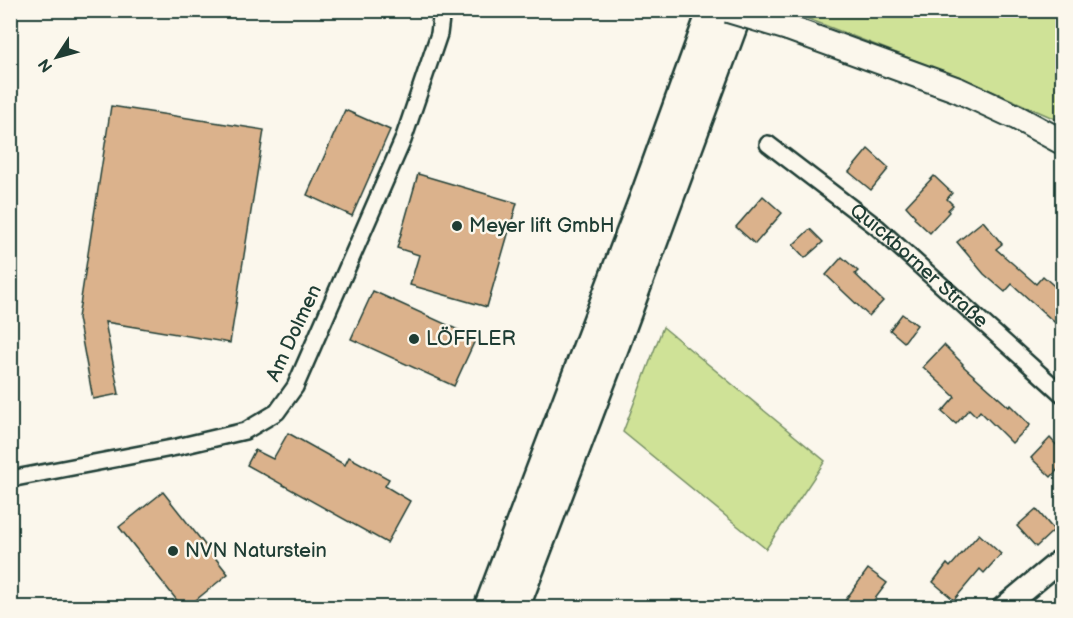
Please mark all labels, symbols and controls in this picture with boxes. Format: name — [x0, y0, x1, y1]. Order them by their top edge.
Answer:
north arrow — [27, 27, 87, 87]
text: N — [35, 54, 57, 75]
street label: Quickborner Straße — [845, 199, 993, 333]
place label: Meyer lift GmbH — [469, 214, 615, 238]
marker: Meyer lift GmbH — [450, 219, 464, 233]
street label: Am Dolmen — [261, 281, 327, 385]
place label: LÖFFLER — [426, 326, 516, 351]
marker: LÖFFLER — [407, 332, 421, 346]
place label: NVN Naturstein — [185, 539, 327, 563]
marker: NVN Naturstein — [166, 544, 180, 558]

